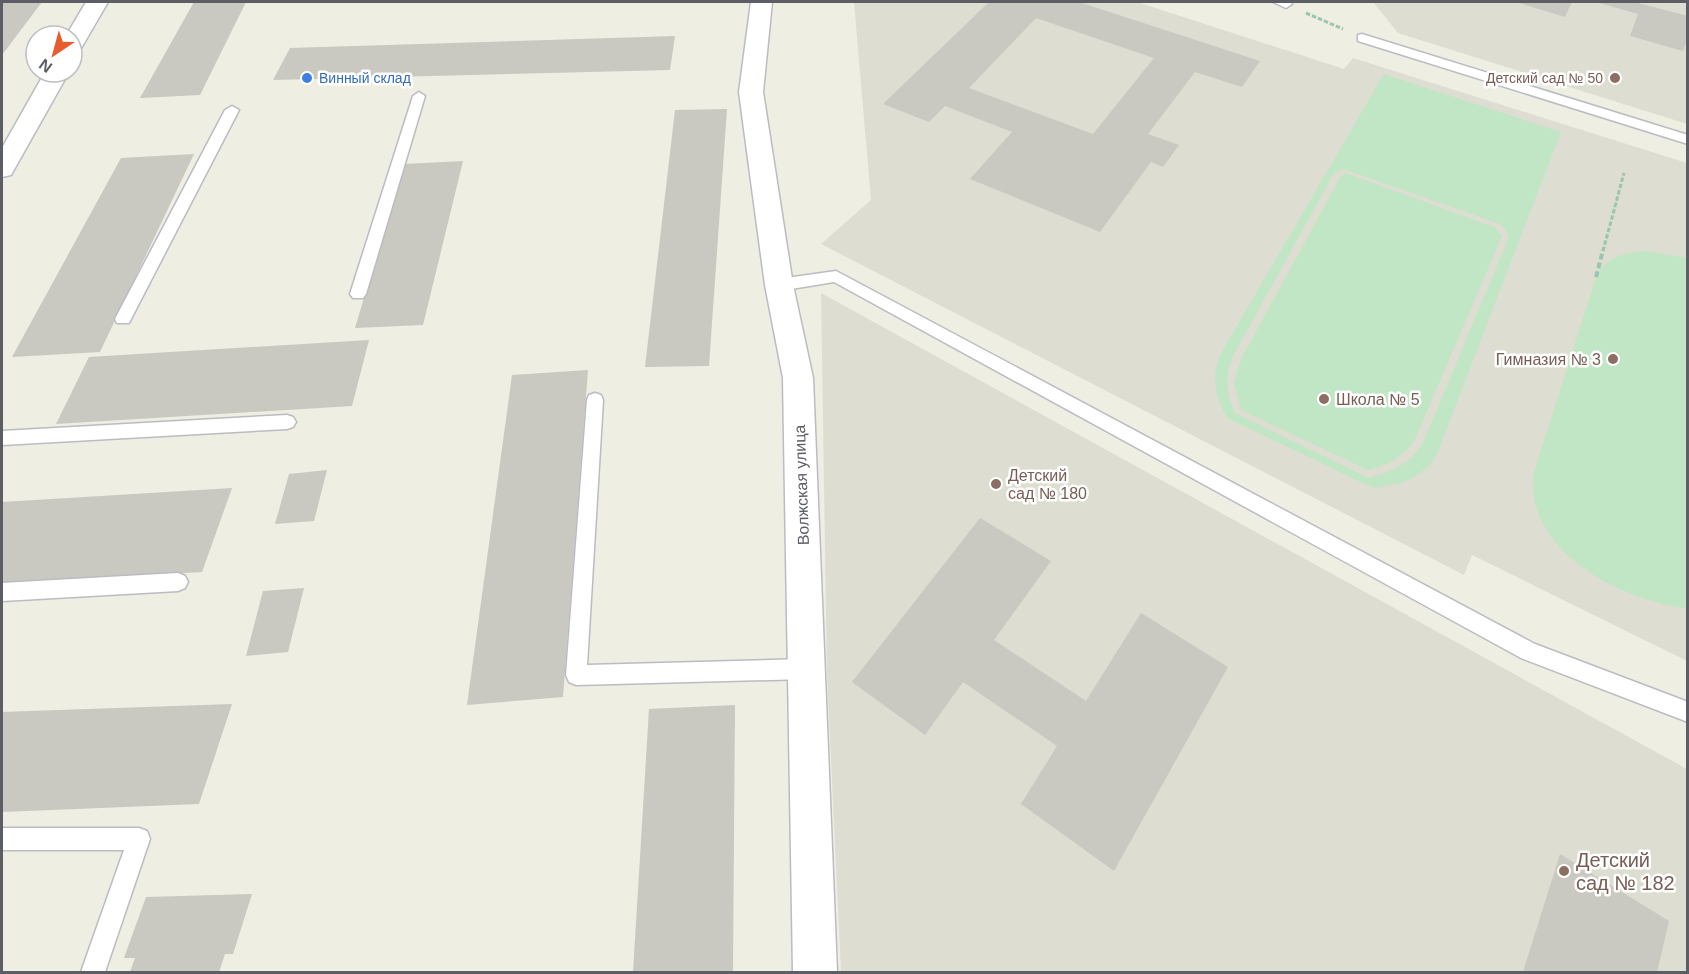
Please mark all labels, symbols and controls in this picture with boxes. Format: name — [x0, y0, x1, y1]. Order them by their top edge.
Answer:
north arrow — [24, 24, 84, 84]
text: N — [36, 55, 55, 76]
place label: Винный склад — [319, 70, 411, 86]
place label: Детский сад № 50 — [1486, 70, 1603, 86]
marker: Винный склад — [300, 71, 314, 85]
marker: Детский сад № 50 — [1608, 71, 1622, 85]
place label: Гимназия № 3 — [1496, 351, 1601, 368]
marker: Гимназия № 3 — [1606, 352, 1620, 366]
place label: Школа № 5 — [1336, 391, 1420, 408]
marker: Школа № 5 — [1317, 392, 1331, 406]
street label: Волжская улица — [791, 424, 812, 546]
place label: Детский сад № 180 — [1008, 467, 1087, 502]
marker: Детский сад № 180 — [989, 477, 1003, 491]
place label: Детский сад № 182 — [1576, 849, 1675, 894]
marker: Детский сад № 182 — [1557, 864, 1571, 878]

